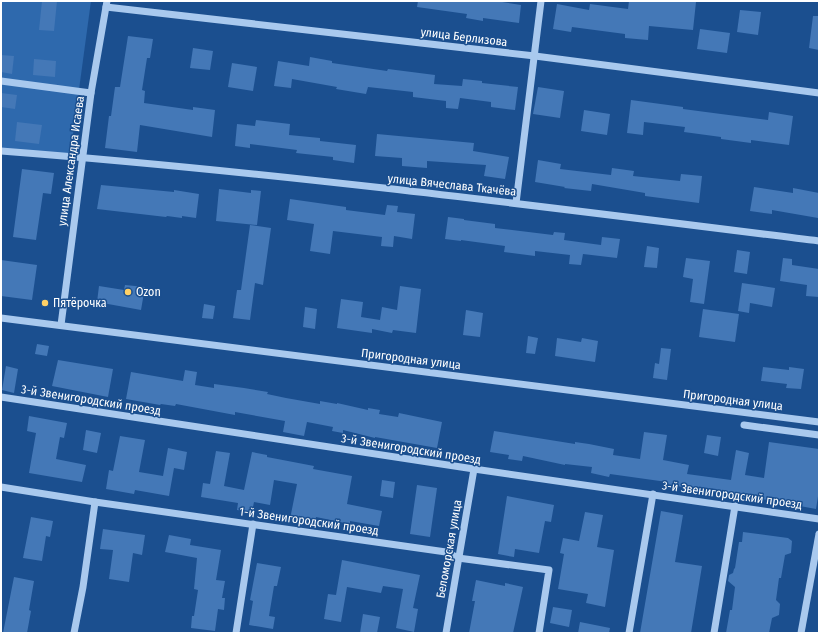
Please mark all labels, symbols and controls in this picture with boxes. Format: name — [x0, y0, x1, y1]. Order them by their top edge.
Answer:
street label: улица Берлизова — [420, 25, 508, 49]
street label: улица Александра Исаева — [55, 95, 87, 227]
street label: улица Вячеслава Ткачёва — [387, 171, 517, 199]
place label: Ozon — [136, 285, 161, 299]
marker: Ozon — [123, 287, 133, 297]
place label: Пятёрочка — [53, 296, 107, 310]
marker: Пятёрочка — [40, 298, 50, 308]
street label: Пригородная улица — [360, 346, 462, 372]
street label: 3-й Звенигородский проезд — [20, 382, 162, 418]
street label: Пригородная улица — [682, 387, 784, 413]
street label: 3-й Звенигородский проезд — [340, 431, 482, 467]
street label: 3-й Звенигородский проезд — [661, 478, 803, 512]
street label: Беломорская улица — [433, 498, 465, 599]
street label: 1-й Звенигородский проезд — [238, 504, 380, 538]

